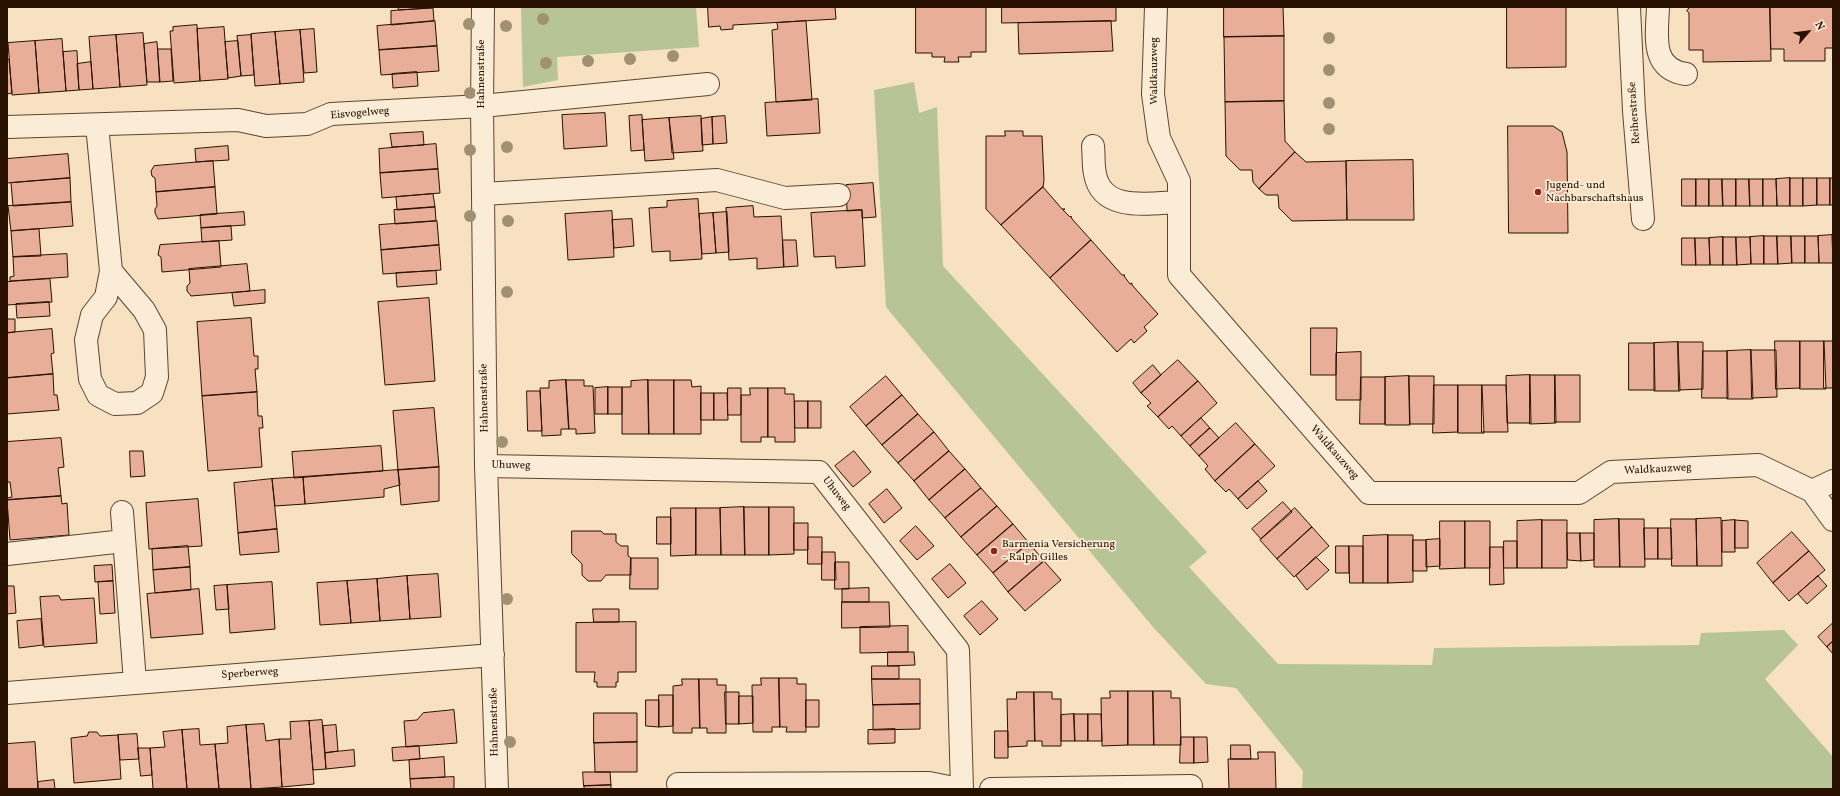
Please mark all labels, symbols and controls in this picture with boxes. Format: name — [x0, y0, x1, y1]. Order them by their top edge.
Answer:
north arrow — [1788, 12, 1828, 52]
text: N — [1811, 19, 1828, 33]
street label: Waldkauzweg — [1148, 37, 1162, 105]
street label: Hahnenstraße — [475, 39, 489, 109]
street label: Reiherstraße — [1626, 81, 1644, 145]
street label: Eisvogelweg — [330, 105, 390, 123]
place label: Jugend- und Nachbarschaftshaus — [1546, 179, 1644, 205]
marker: Jugend- und Nachbarschaftshaus — [1533, 187, 1543, 197]
street label: Hahnenstraße — [478, 363, 492, 433]
street label: Waldkauzweg — [1307, 423, 1361, 483]
street label: Uhuweg — [491, 459, 531, 473]
street label: Waldkauzweg — [1624, 462, 1692, 478]
street label: Uhuweg — [819, 475, 853, 513]
place label: Barmenia Versicherung - Ralph Gilles — [1002, 538, 1115, 564]
marker: Barmenia Versicherung - Ralph Gilles — [989, 546, 999, 556]
street label: Sperberweg — [221, 665, 279, 683]
street label: Hahnenstraße — [488, 687, 502, 757]

